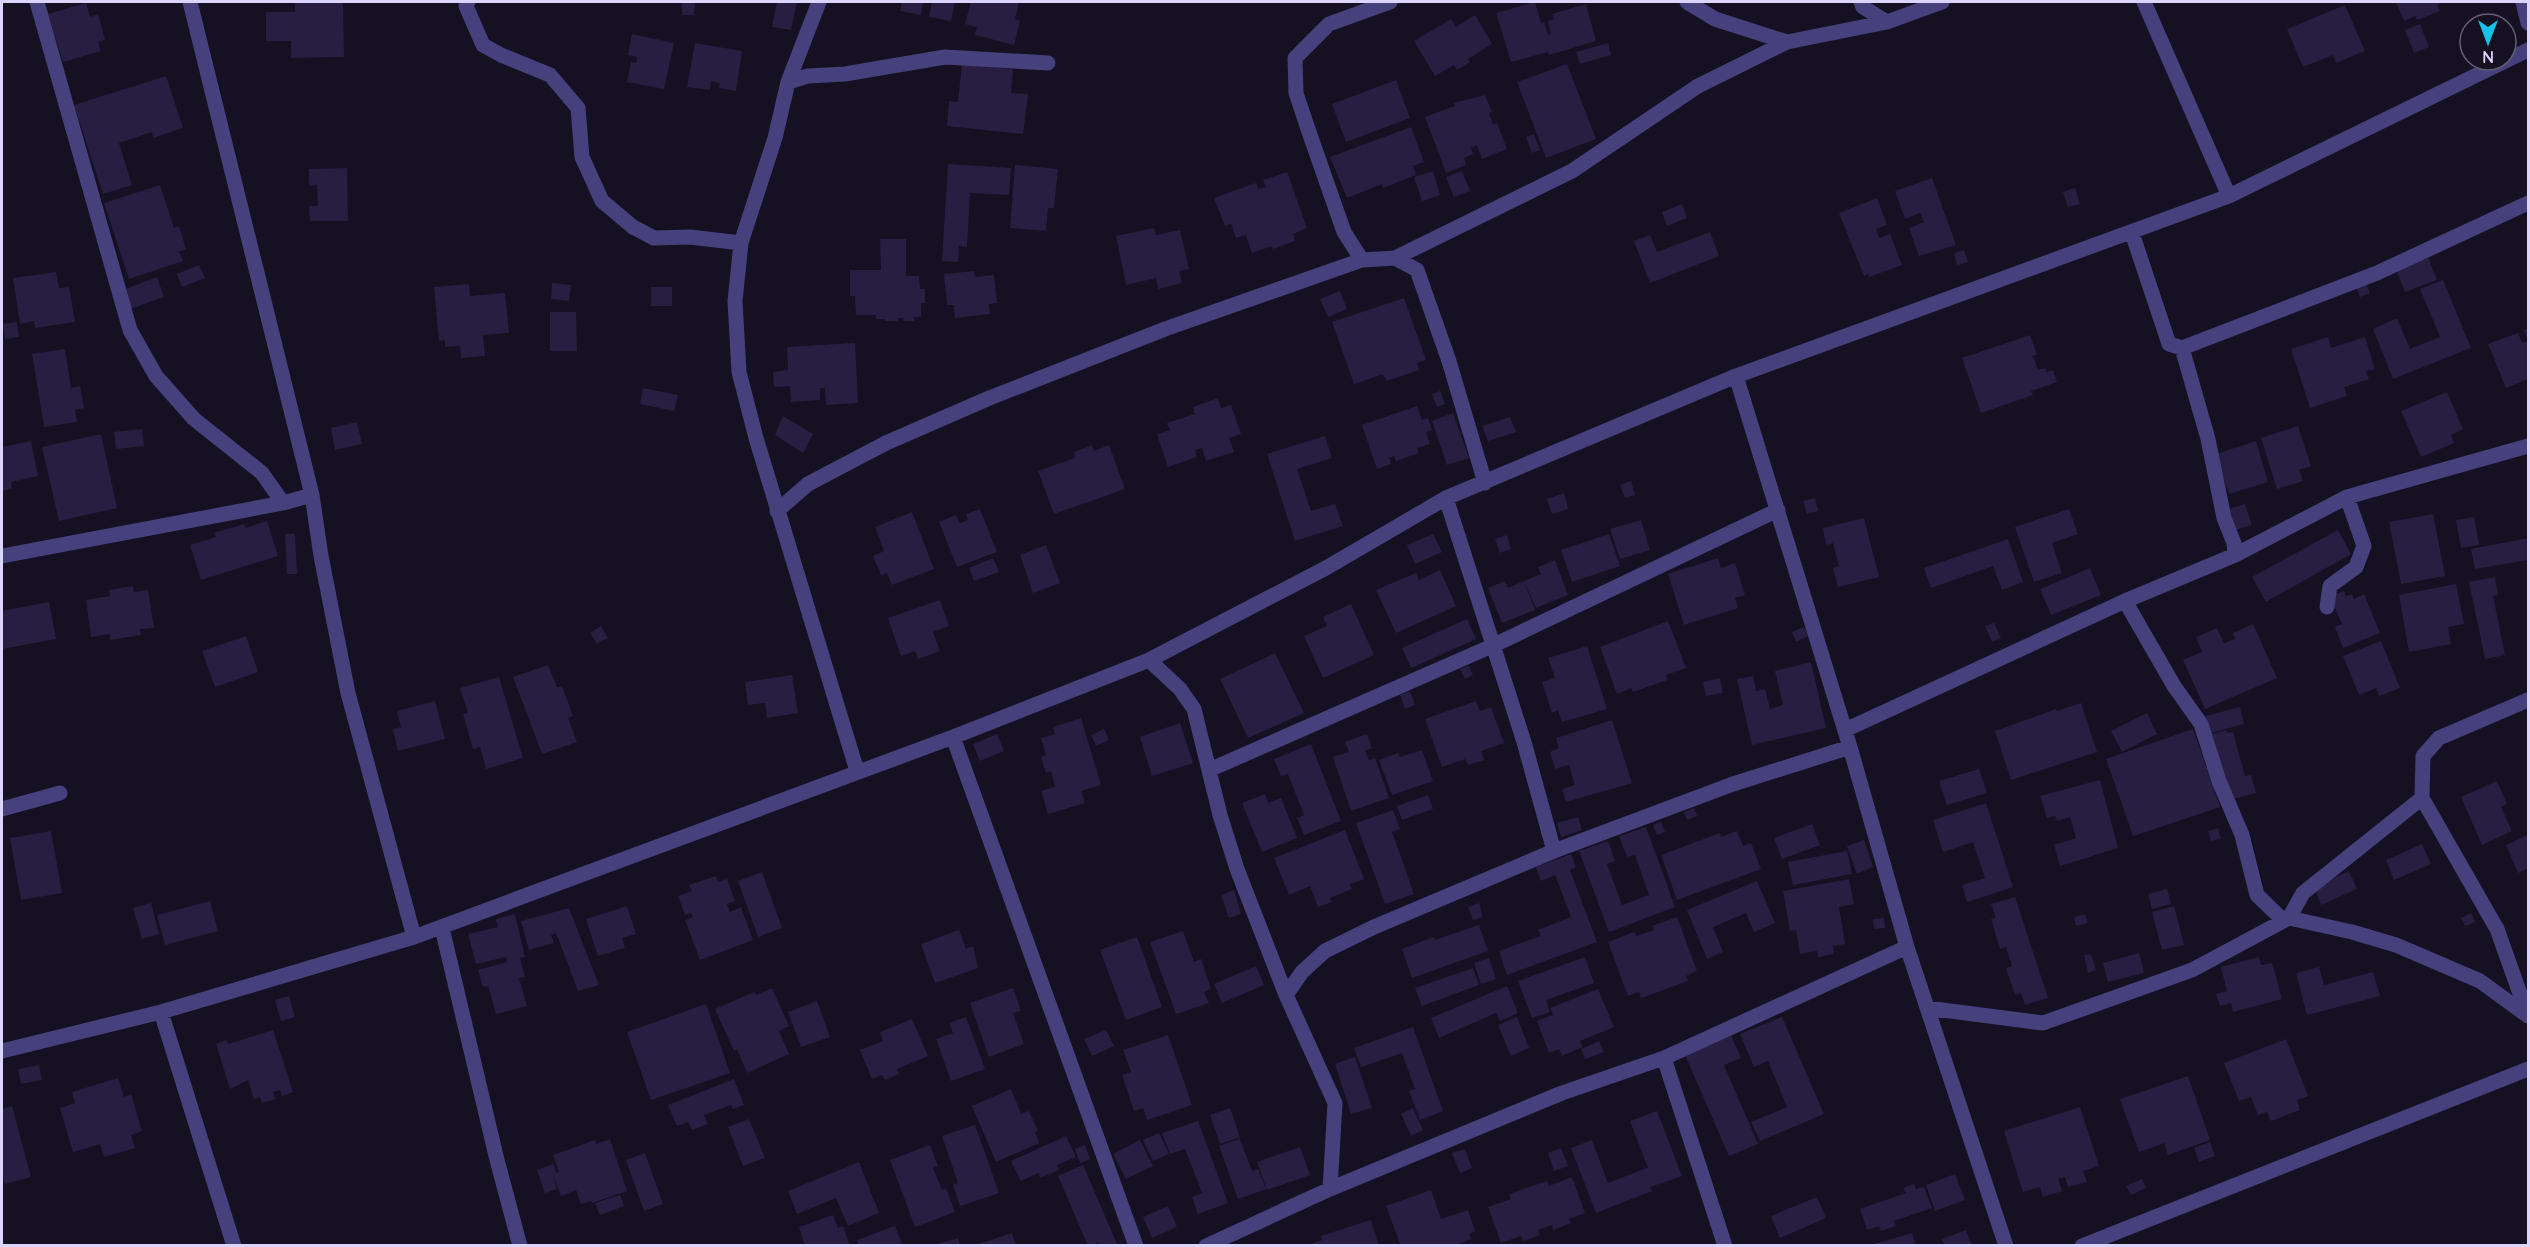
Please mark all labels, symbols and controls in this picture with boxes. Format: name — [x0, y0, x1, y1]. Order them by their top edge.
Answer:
north arrow — [2458, 12, 2518, 72]
text: N — [2482, 47, 2494, 67]

